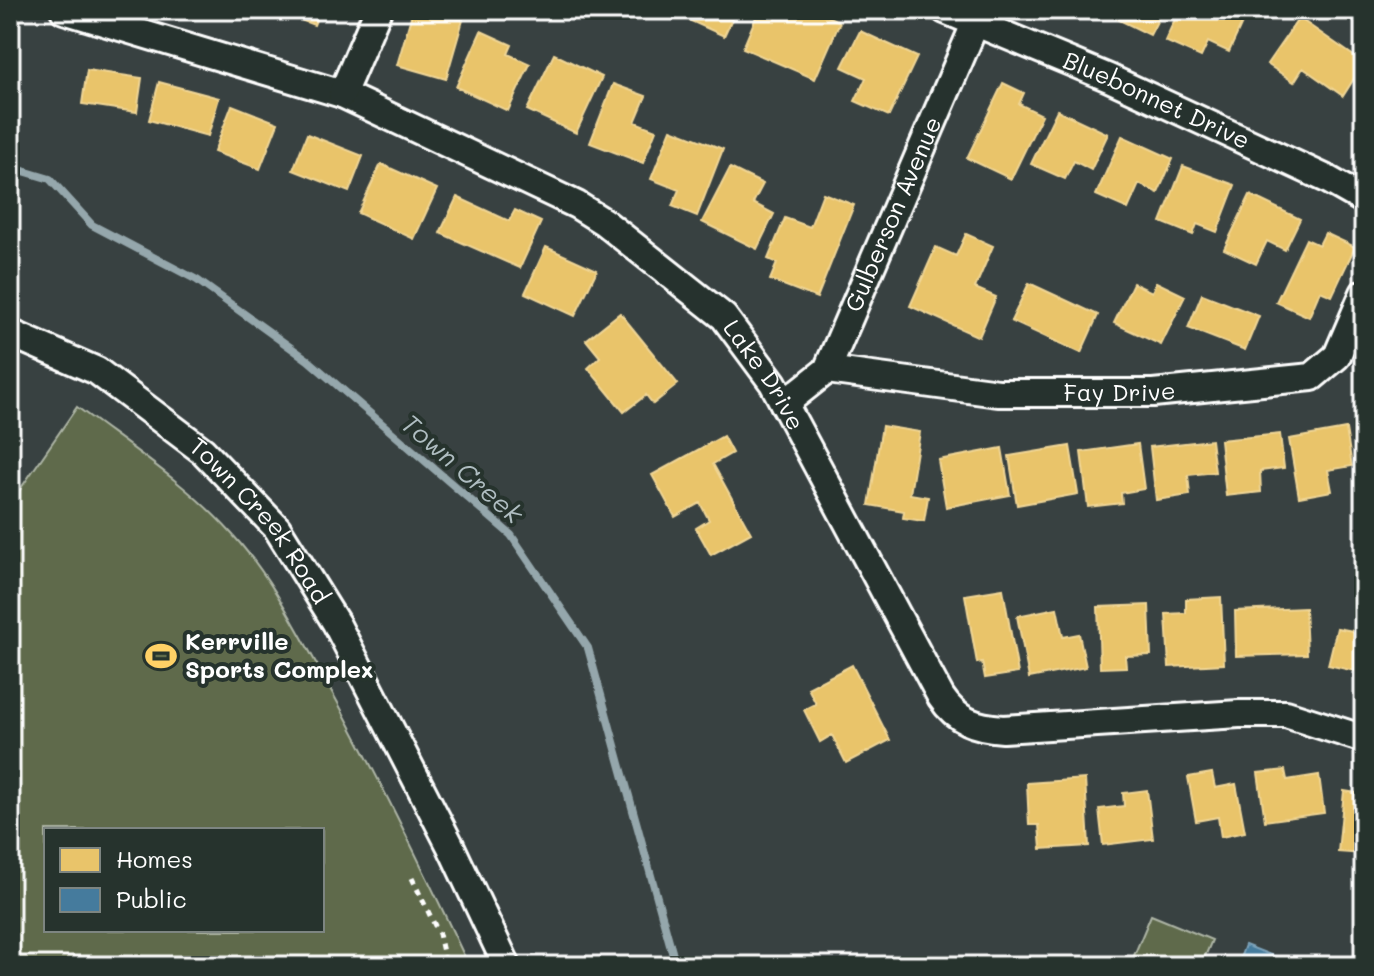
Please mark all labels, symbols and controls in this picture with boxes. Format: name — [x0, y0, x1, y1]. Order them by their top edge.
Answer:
street label: Bluebonnet Drive — [1059, 44, 1255, 155]
street label: Gulberson Avenue — [837, 112, 948, 316]
street label: Lake Drive — [717, 313, 812, 435]
street label: Fay Drive — [1063, 374, 1177, 407]
water label: Town Creek — [395, 406, 531, 531]
street label: Town Creek Road — [184, 430, 337, 609]
place label: Kerrville Sports Complex — [185, 625, 374, 684]
sports icon: Kerrville Sports Complex — [144, 639, 178, 673]
legend — [44, 828, 324, 932]
text: Homes — [116, 843, 193, 874]
text: Public — [116, 883, 187, 914]

